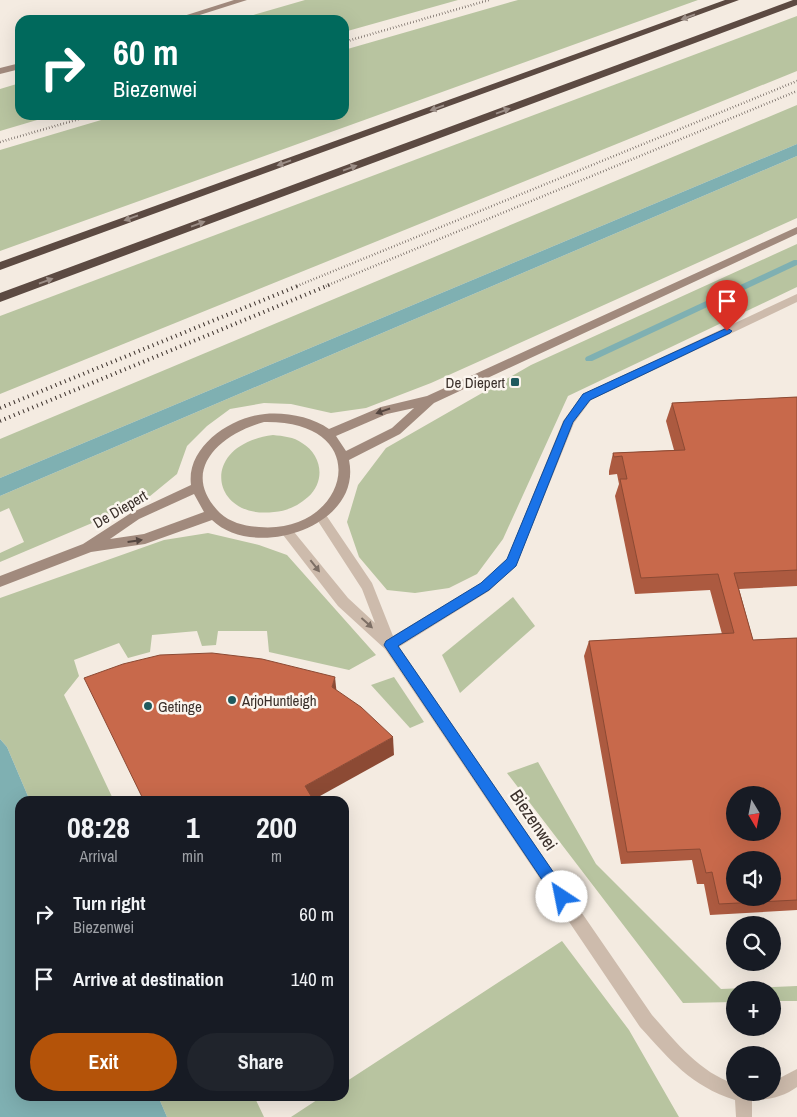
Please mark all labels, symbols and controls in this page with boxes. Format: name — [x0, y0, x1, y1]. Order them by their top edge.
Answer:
one-way arrow — [680, 13, 695, 21]
text: 60 m — [113, 29, 178, 76]
icon: right — [30, 35, 95, 100]
text: Biezenwei — [113, 74, 197, 104]
one-way arrow — [429, 105, 444, 112]
one-way arrow — [496, 107, 511, 115]
one-way arrow — [276, 159, 291, 167]
one-way arrow — [343, 164, 358, 171]
one-way arrow — [123, 214, 138, 222]
one-way arrow — [191, 220, 206, 228]
one-way arrow — [38, 277, 53, 284]
pin — [706, 280, 748, 331]
icon: arrive — [713, 287, 741, 315]
place label: De Diepert — [446, 372, 506, 393]
marker: De Diepert — [509, 376, 521, 388]
one-way arrow — [375, 407, 390, 415]
street label: De Diepert — [89, 485, 152, 533]
one-way arrow — [127, 537, 143, 545]
one-way arrow — [309, 560, 320, 573]
one-way arrow — [360, 618, 373, 629]
place label: ArjoHuntleigh — [241, 690, 317, 711]
marker: ArjoHuntleigh — [226, 694, 238, 706]
place label: Getinge — [158, 696, 202, 717]
marker: Getinge — [142, 700, 154, 712]
street label: Biezenwei — [504, 784, 564, 856]
north arrow — [726, 786, 781, 841]
map controls — [726, 786, 781, 1101]
text: 08:28 — [67, 807, 130, 847]
text: 1 — [186, 807, 200, 847]
text: 200 — [256, 807, 297, 847]
text: Arrival — [80, 845, 117, 867]
text: min — [182, 845, 204, 867]
text: m — [271, 845, 282, 867]
button: sound — [726, 851, 781, 906]
position arrow — [535, 870, 587, 922]
text: Turn right — [73, 890, 145, 916]
icon: right — [30, 900, 58, 928]
text: 60 m — [299, 901, 334, 927]
text: Biezenwei — [73, 916, 134, 938]
button: search — [726, 916, 781, 971]
icon: arrive — [30, 965, 58, 993]
text: Arrive at destination — [73, 966, 224, 992]
text: 140 m — [291, 966, 334, 992]
button: + — [726, 981, 781, 1036]
button: Exit — [30, 1033, 177, 1091]
button: Share — [187, 1033, 334, 1091]
button: − — [726, 1046, 781, 1101]

